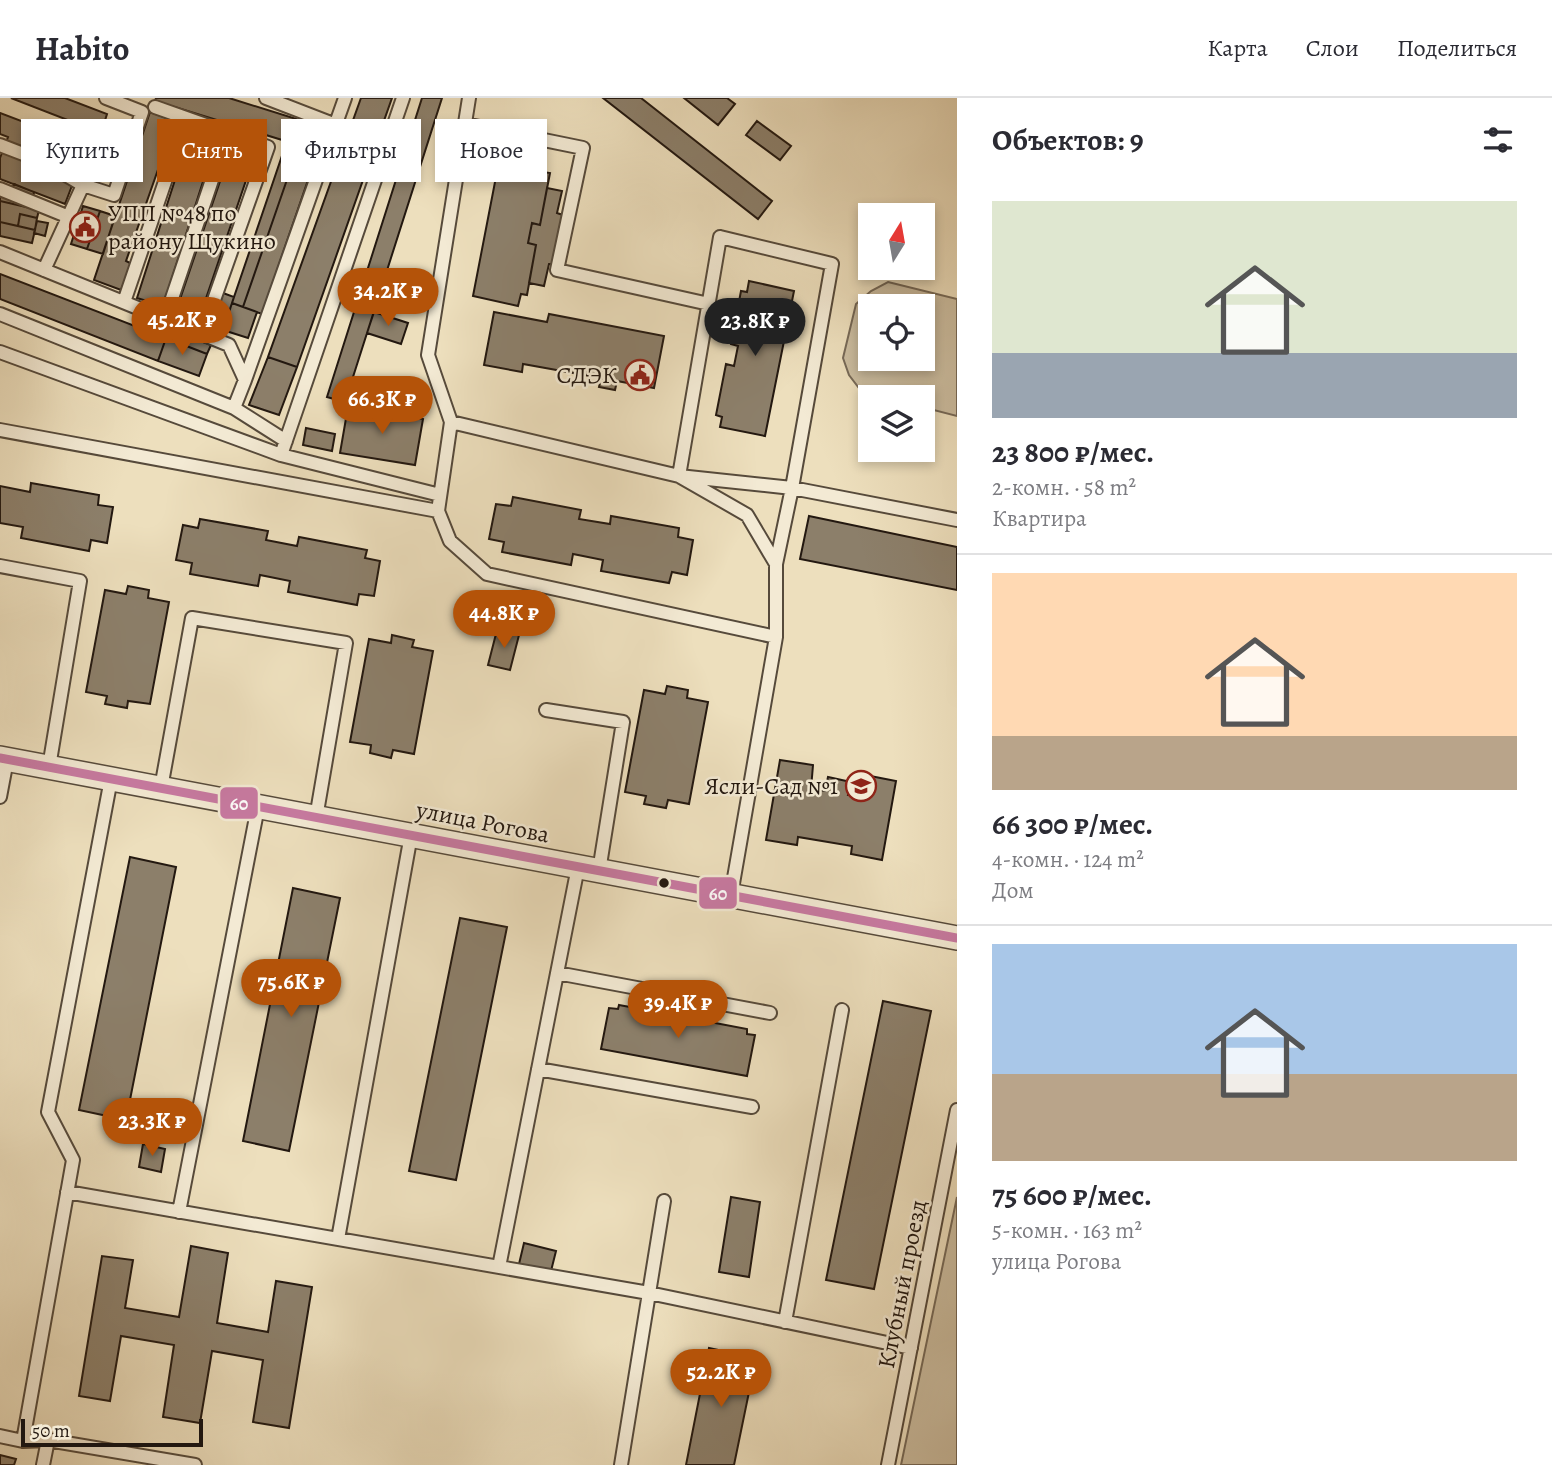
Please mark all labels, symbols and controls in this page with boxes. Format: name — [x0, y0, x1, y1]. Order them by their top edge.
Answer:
text: Habito — [35, 26, 130, 71]
text: Карта — [1207, 32, 1268, 64]
text: Слои — [1306, 32, 1359, 64]
text: Поделиться — [1397, 32, 1517, 64]
chip: Купить — [21, 119, 143, 182]
chip: Снять — [157, 119, 267, 182]
chip: Фильтры — [281, 119, 421, 182]
chip: Новое — [435, 119, 547, 182]
text: Объектов: 9 — [992, 120, 1144, 160]
icon: filters — [1479, 121, 1517, 159]
place label: УПП №48 по району Щукино — [108, 197, 276, 257]
north arrow — [858, 203, 934, 280]
map controls — [858, 203, 935, 462]
public building icon: УПП №48 по району Щукино — [68, 210, 102, 244]
icon: home — [1192, 247, 1318, 373]
pin: 34.2K ₽ — [323, 268, 453, 328]
text: 34.2K ₽ — [354, 275, 422, 306]
button: locate — [858, 294, 935, 371]
pin: 45.2K ₽ — [117, 298, 247, 357]
pin: 23.8K ₽ — [690, 299, 820, 358]
text: 45.2K ₽ — [148, 304, 216, 335]
text: 23.8K ₽ — [720, 305, 790, 336]
public building icon: СДЭК — [623, 358, 657, 392]
place label: СДЭК — [557, 359, 618, 391]
pin: 66.3K ₽ — [317, 376, 447, 436]
text: 66.3K ₽ — [348, 383, 416, 414]
button: layers — [858, 385, 935, 462]
text: 23 800 ₽/мес. — [992, 432, 1154, 472]
text: 2-комн. · 58 m² — [992, 472, 1136, 503]
text: Квартира — [992, 503, 1087, 534]
pin: 44.8K ₽ — [439, 590, 569, 650]
text: 44.8K ₽ — [469, 597, 539, 628]
icon: home — [1192, 619, 1318, 745]
school or university icon: Ясли-Сад №1 — [844, 769, 878, 803]
place label: Ясли-Сад №1 — [705, 770, 838, 802]
line badge: 60 — [219, 786, 259, 820]
text: 60 — [230, 791, 249, 817]
street label: улица Рогова — [413, 793, 552, 851]
text: 66 300 ₽/мес. — [992, 804, 1153, 844]
text: 4-комн. · 124 m² — [992, 844, 1144, 875]
text: Дом — [992, 875, 1034, 906]
unlabelled marker — [657, 876, 671, 890]
line badge: 60 — [698, 876, 738, 910]
text: 60 — [709, 881, 728, 907]
pin: 75.6K ₽ — [226, 960, 356, 1019]
text: 75.6K ₽ — [257, 966, 325, 997]
pin: 39.4K ₽ — [613, 981, 743, 1040]
text: 39.4K ₽ — [644, 987, 712, 1018]
icon: home — [1192, 990, 1318, 1116]
pin: 23.3K ₽ — [87, 1098, 217, 1158]
text: 23.3K ₽ — [118, 1105, 186, 1136]
text: 75 600 ₽/мес. — [992, 1175, 1152, 1215]
street label: Клубный проезд — [870, 1197, 934, 1371]
text: 5-комн. · 163 m² — [992, 1215, 1142, 1246]
text: улица Рогова — [992, 1246, 1121, 1277]
pin: 52.2K ₽ — [656, 1350, 786, 1409]
text: 52.2K ₽ — [686, 1356, 756, 1387]
scale bar — [21, 1416, 203, 1448]
text: 50 m — [32, 1418, 70, 1444]

